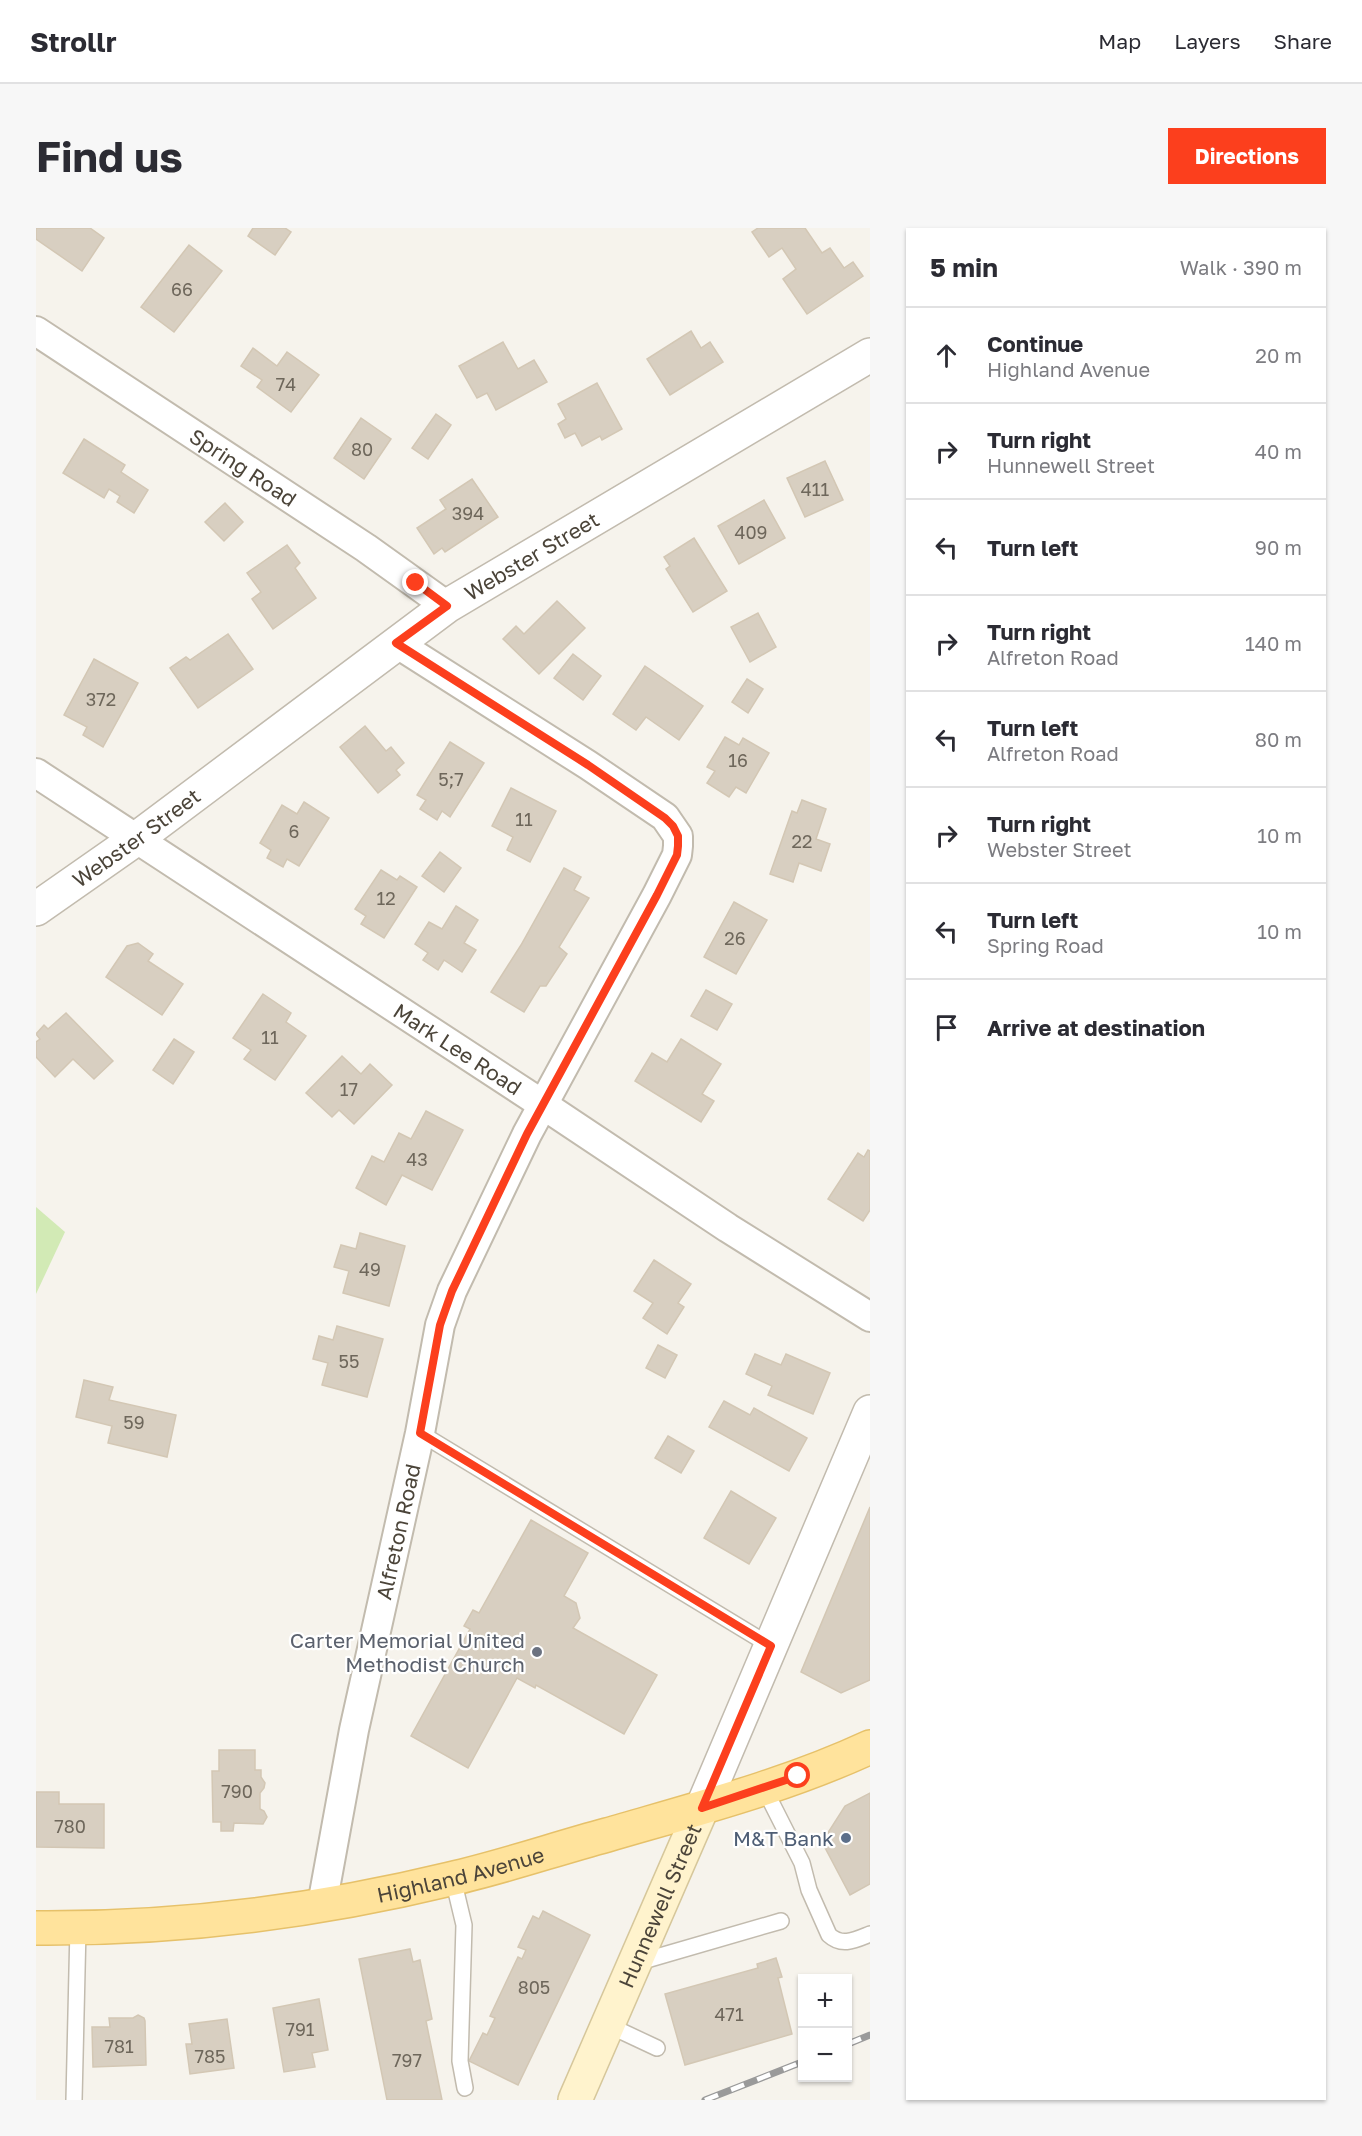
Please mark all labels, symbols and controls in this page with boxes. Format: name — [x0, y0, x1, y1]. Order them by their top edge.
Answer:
text: Strollr — [30, 25, 117, 58]
text: Map — [1098, 28, 1141, 54]
text: Layers — [1174, 28, 1241, 54]
text: Share — [1274, 28, 1332, 54]
button: Directions — [1168, 128, 1326, 184]
text: Find us — [36, 131, 183, 181]
text: 5 min — [930, 252, 998, 283]
text: Walk · 390 m — [1180, 255, 1302, 279]
house number: 66 — [171, 278, 193, 300]
text: Continue — [987, 330, 1083, 357]
icon: ahead — [930, 339, 963, 372]
text: 20 m — [1255, 343, 1302, 367]
text: Highland Avenue — [987, 357, 1150, 381]
house number: 74 — [276, 373, 296, 395]
street label: Spring Road — [185, 423, 302, 512]
text: Turn right — [987, 426, 1091, 453]
icon: right — [930, 435, 963, 468]
house number: 80 — [351, 438, 373, 460]
text: 40 m — [1255, 439, 1302, 463]
text: Hunnewell Street — [987, 453, 1155, 477]
house number: 411 — [801, 478, 829, 500]
house number: 394 — [452, 502, 484, 524]
street label: Webster Street — [460, 506, 603, 606]
house number: 409 — [734, 521, 768, 543]
icon: left — [930, 531, 963, 564]
text: Turn left — [987, 534, 1078, 561]
text: 90 m — [1255, 535, 1302, 559]
route end — [402, 569, 428, 595]
text: Turn right — [987, 618, 1091, 645]
icon: right — [930, 627, 963, 660]
text: 140 m — [1245, 631, 1302, 655]
text: Alfreton Road — [987, 645, 1119, 669]
house number: 372 — [86, 688, 116, 710]
text: Turn left — [987, 714, 1078, 741]
icon: left — [930, 723, 963, 756]
text: 80 m — [1255, 727, 1302, 751]
text: Alfreton Road — [987, 741, 1119, 765]
house number: 16 — [728, 749, 748, 771]
house number: 5;7 — [438, 768, 464, 790]
street label: Webster Street — [67, 783, 205, 893]
house number: 11 — [515, 808, 533, 830]
text: Turn right — [987, 810, 1091, 837]
icon: right — [930, 819, 963, 852]
house number: 6 — [289, 820, 299, 842]
text: 10 m — [1257, 823, 1302, 847]
house number: 22 — [792, 830, 812, 852]
text: Webster Street — [987, 837, 1132, 861]
house number: 12 — [376, 887, 396, 909]
text: Turn left — [987, 906, 1078, 933]
icon: left — [930, 915, 963, 948]
text: 10 m — [1257, 919, 1302, 943]
house number: 26 — [724, 927, 746, 949]
text: Spring Road — [987, 933, 1104, 957]
street label: Mark Lee Road — [389, 997, 527, 1100]
icon: arrive — [930, 1011, 963, 1044]
text: Arrive at destination — [987, 1014, 1205, 1041]
house number: 11 — [261, 1026, 279, 1048]
house number: 17 — [340, 1078, 358, 1100]
house number: 43 — [406, 1148, 428, 1170]
house number: 49 — [359, 1258, 381, 1280]
house number: 55 — [339, 1350, 359, 1372]
house number: 59 — [123, 1411, 145, 1433]
street label: Alfreton Road — [370, 1461, 426, 1602]
place label: Carter Memorial United Methodist Church — [290, 1627, 525, 1677]
marker: Carter Memorial United Methodist Church — [530, 1645, 544, 1659]
route start — [784, 1762, 810, 1788]
house number: 790 — [221, 1780, 253, 1802]
house number: 780 — [54, 1815, 86, 1837]
street label: Hunnewell Street — [612, 1820, 707, 1992]
place label: M&T Bank — [733, 1825, 834, 1851]
marker: M&T Bank — [839, 1831, 853, 1845]
street label: Highland Avenue — [375, 1841, 547, 1908]
map controls — [798, 1974, 852, 2082]
button: + — [798, 1974, 852, 2028]
house number: 805 — [518, 1976, 550, 1998]
house number: 471 — [714, 2003, 744, 2025]
house number: 791 — [285, 2018, 315, 2040]
button: − — [798, 2028, 852, 2082]
house number: 781 — [104, 2035, 134, 2057]
house number: 785 — [195, 2045, 225, 2067]
house number: 797 — [392, 2049, 422, 2071]

